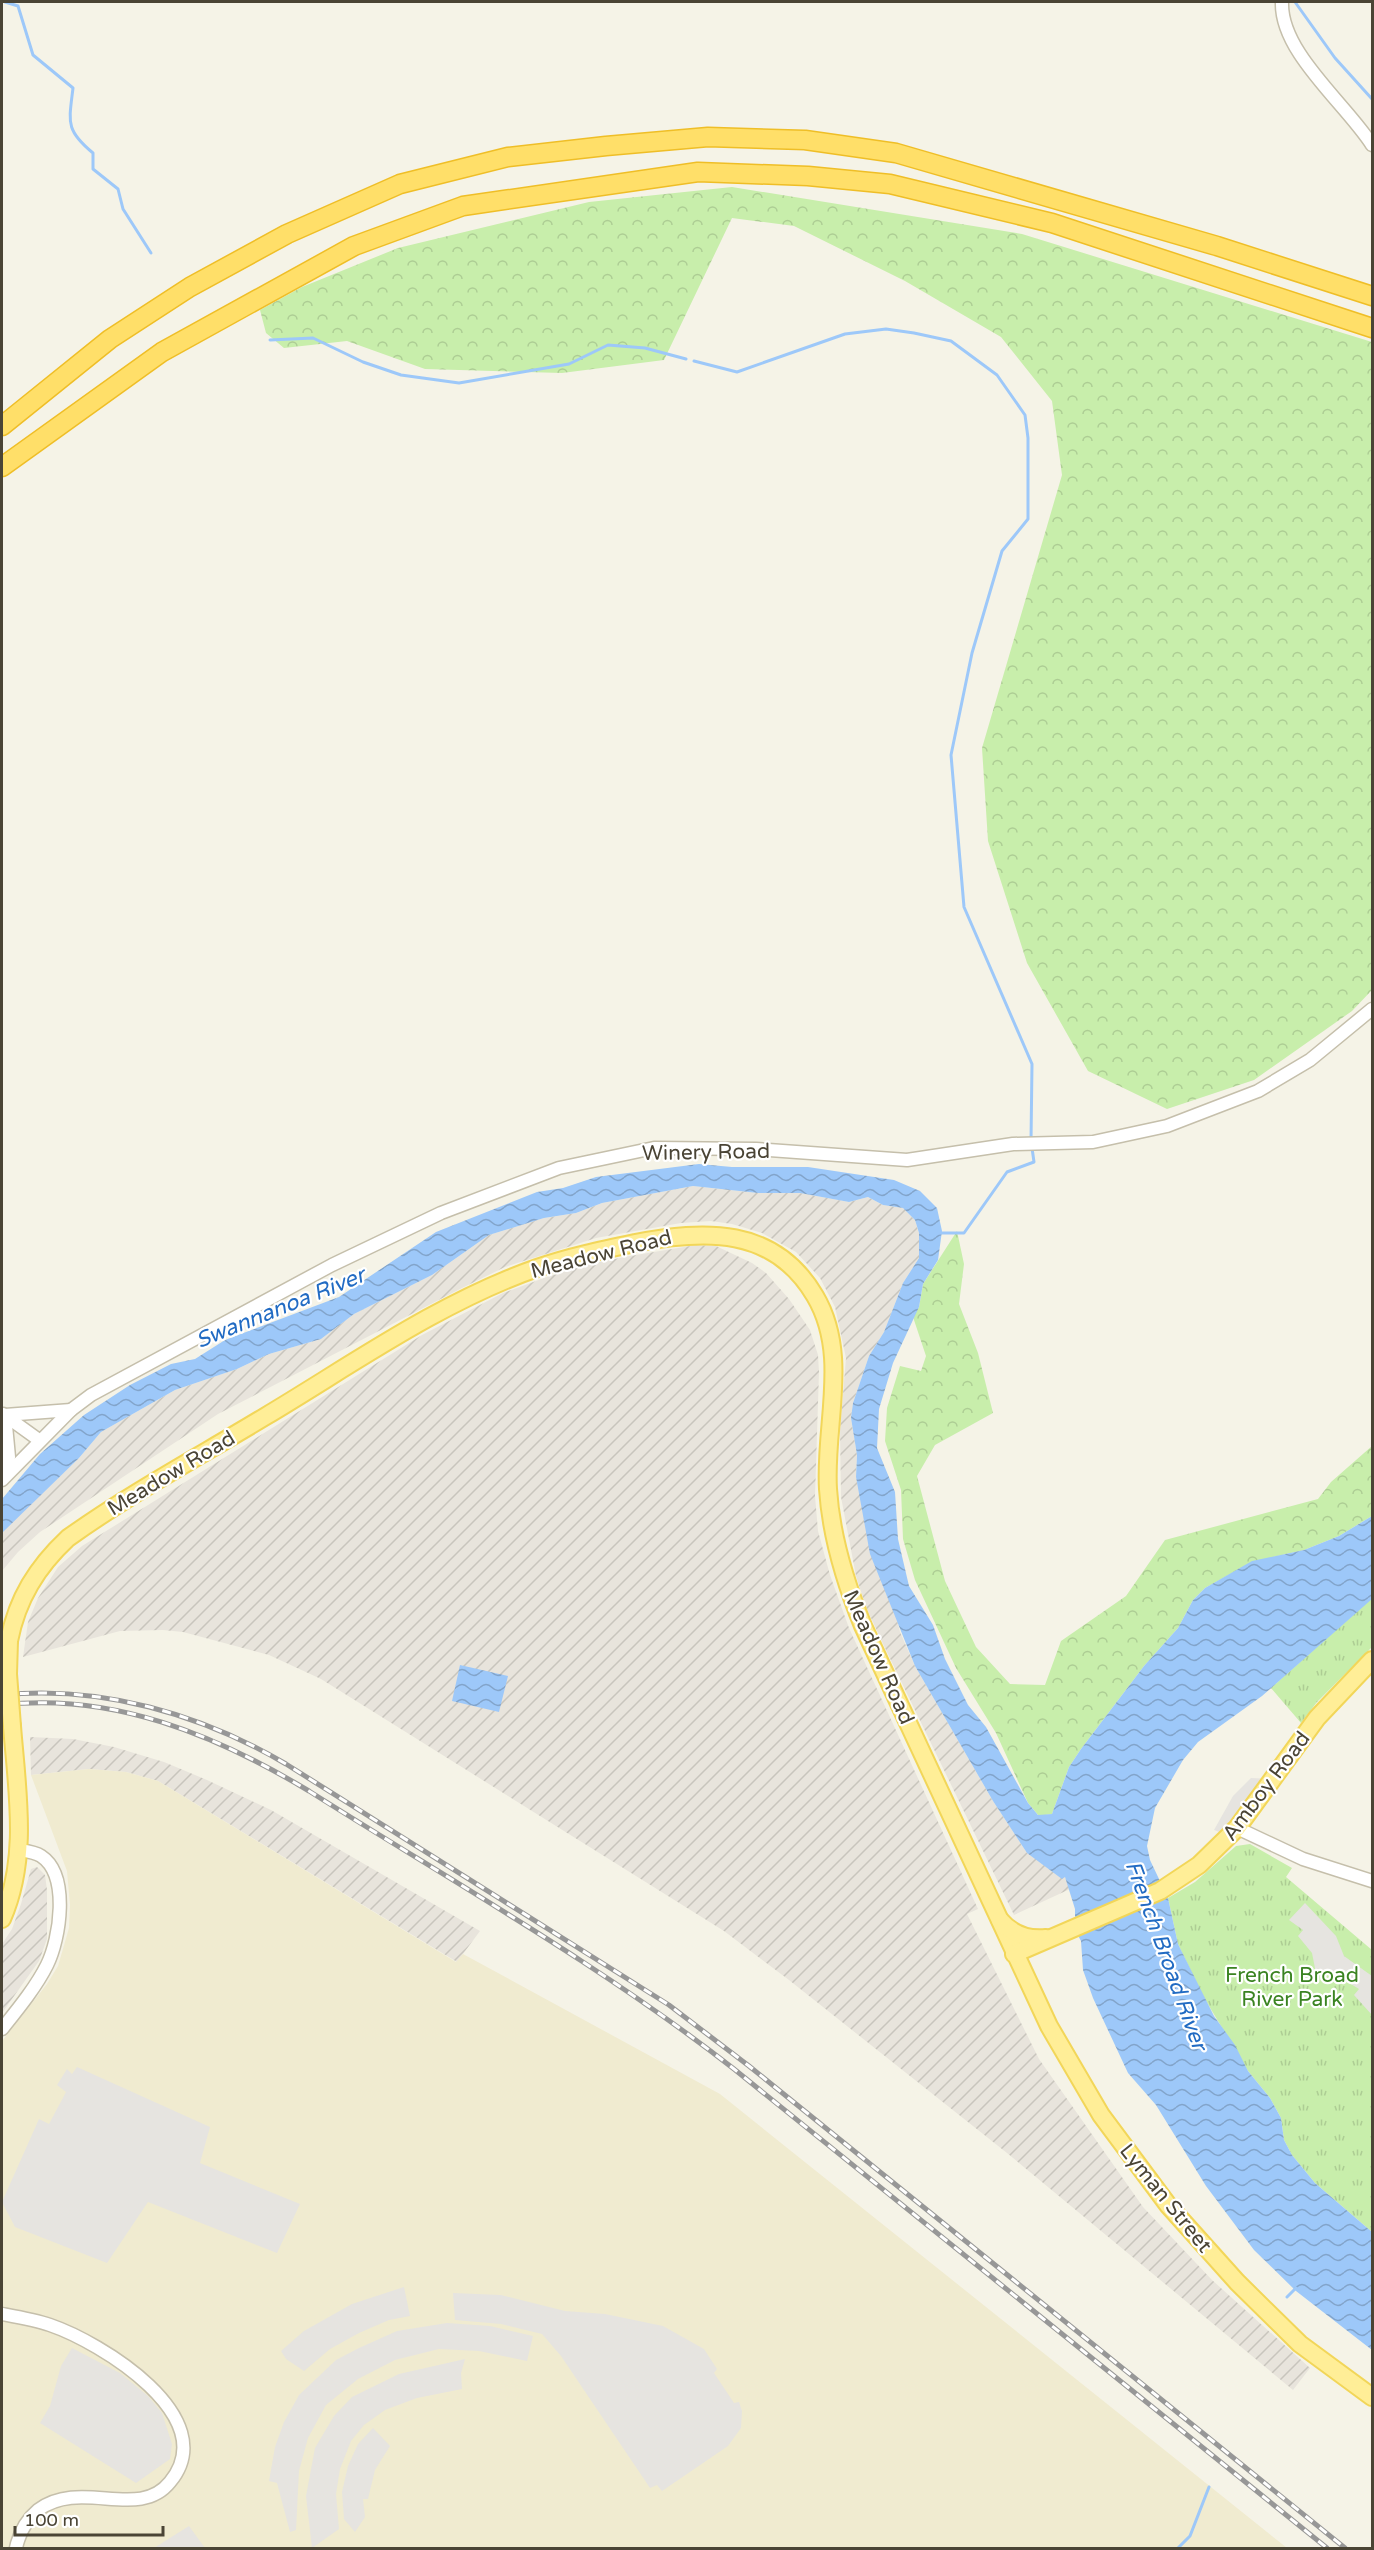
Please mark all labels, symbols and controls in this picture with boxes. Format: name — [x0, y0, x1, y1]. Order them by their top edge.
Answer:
street label: Winery Road — [642, 1139, 770, 1166]
street label: Meadow Road — [528, 1225, 674, 1284]
water label: Swannanoa River — [192, 1261, 371, 1354]
street label: Meadow Road — [103, 1426, 240, 1521]
street label: Meadow Road — [838, 1586, 919, 1728]
street label: Amboy Road — [1217, 1727, 1316, 1846]
water label: French Broad River — [1120, 1857, 1213, 2056]
park label: French Broad River Park — [1225, 1963, 1359, 2012]
street label: Lyman Street — [1114, 2139, 1217, 2258]
scale bar — [15, 2499, 164, 2537]
text: 100 m — [24, 2509, 79, 2531]

